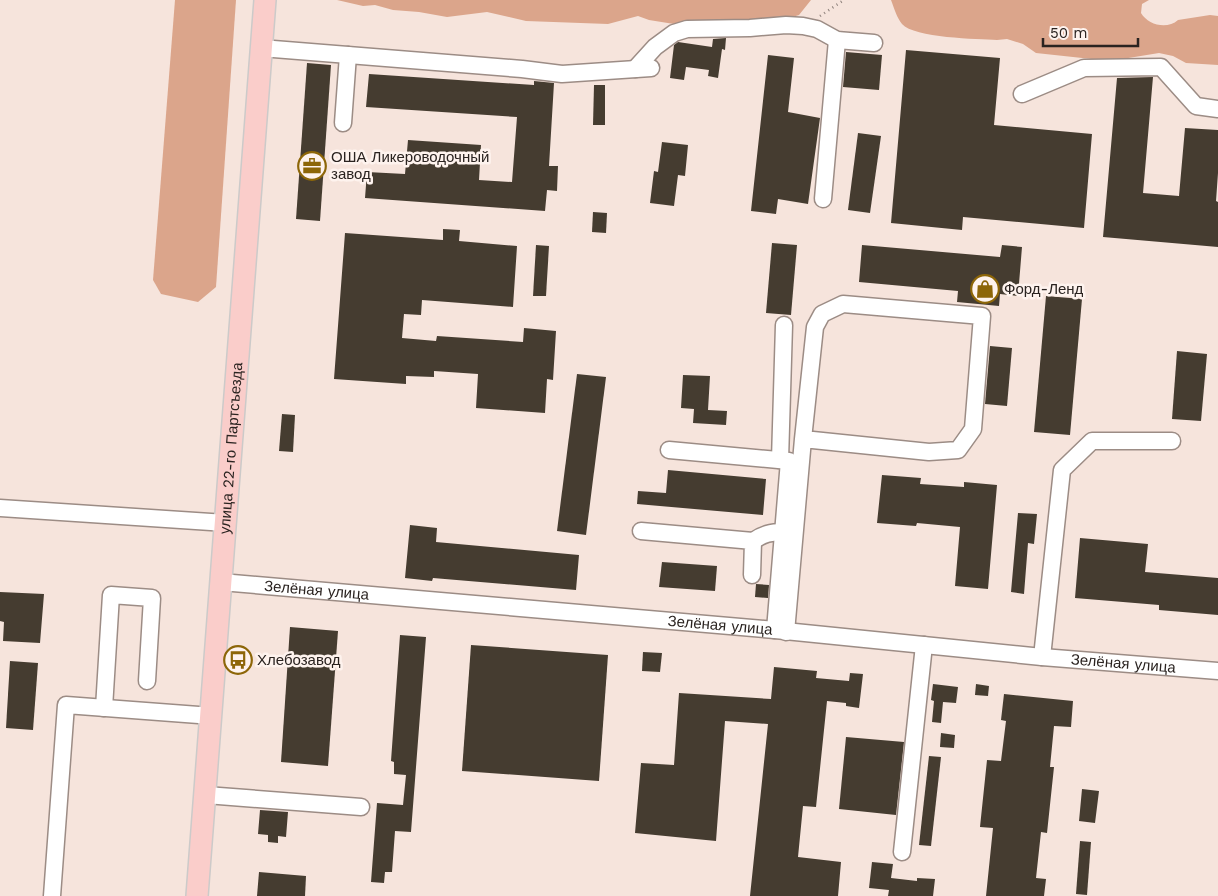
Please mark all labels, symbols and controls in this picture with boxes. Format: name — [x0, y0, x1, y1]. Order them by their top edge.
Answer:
scale bar — [1043, 15, 1138, 47]
text: 50 m — [1050, 24, 1087, 42]
place label: ОША Ликероводочный завод — [331, 148, 489, 183]
office icon: ОША Ликероводочный завод — [297, 151, 327, 181]
shop icon: Форд-Ленд — [970, 274, 1000, 304]
place label: Форд-Ленд — [1004, 280, 1084, 298]
street label: улица 22-го Партсъезда — [215, 361, 247, 535]
street label: Зелёная улица — [263, 577, 370, 604]
street label: Зелёная улица — [667, 612, 774, 639]
bus stop icon: Хлебозавод — [223, 645, 253, 675]
street label: Зелёная улица — [1070, 650, 1177, 677]
place label: Хлебозавод — [257, 651, 341, 669]

